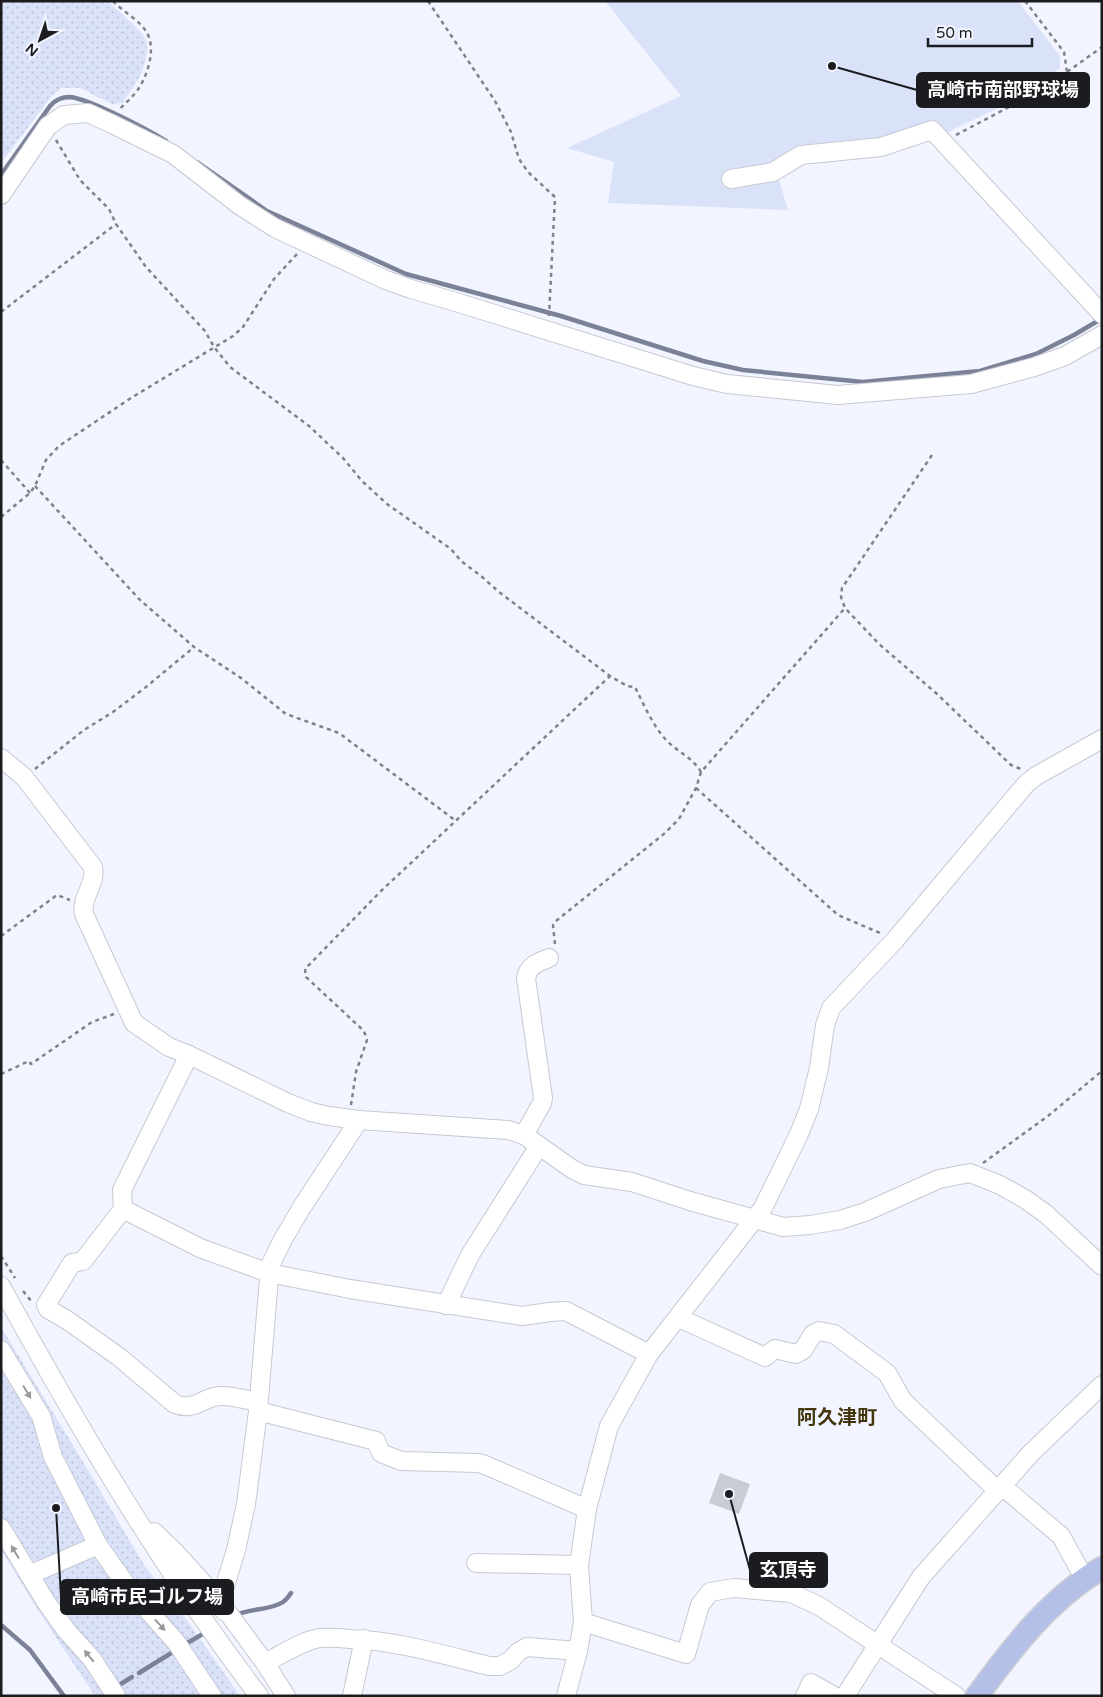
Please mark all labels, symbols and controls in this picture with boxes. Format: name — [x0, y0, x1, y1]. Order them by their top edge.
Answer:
north arrow — [15, 15, 65, 65]
scale bar — [928, 15, 1032, 47]
text: 50 m — [936, 24, 973, 42]
text: N — [22, 39, 42, 60]
callout: 高崎市南部野球場 — [917, 73, 1089, 107]
text: 高崎市南部野球場 — [927, 79, 1079, 101]
one-way arrow — [22, 1385, 31, 1399]
district label: 阿久津町 — [797, 1406, 877, 1430]
one-way arrow — [10, 1545, 19, 1558]
callout: 玄頂寺 — [750, 1553, 827, 1587]
text: 玄頂寺 — [759, 1559, 817, 1581]
callout: 高崎市民ゴルフ場 — [61, 1580, 233, 1614]
text: 高崎市民ゴルフ場 — [71, 1586, 223, 1608]
one-way arrow — [154, 1619, 166, 1631]
one-way arrow — [83, 1649, 94, 1662]

